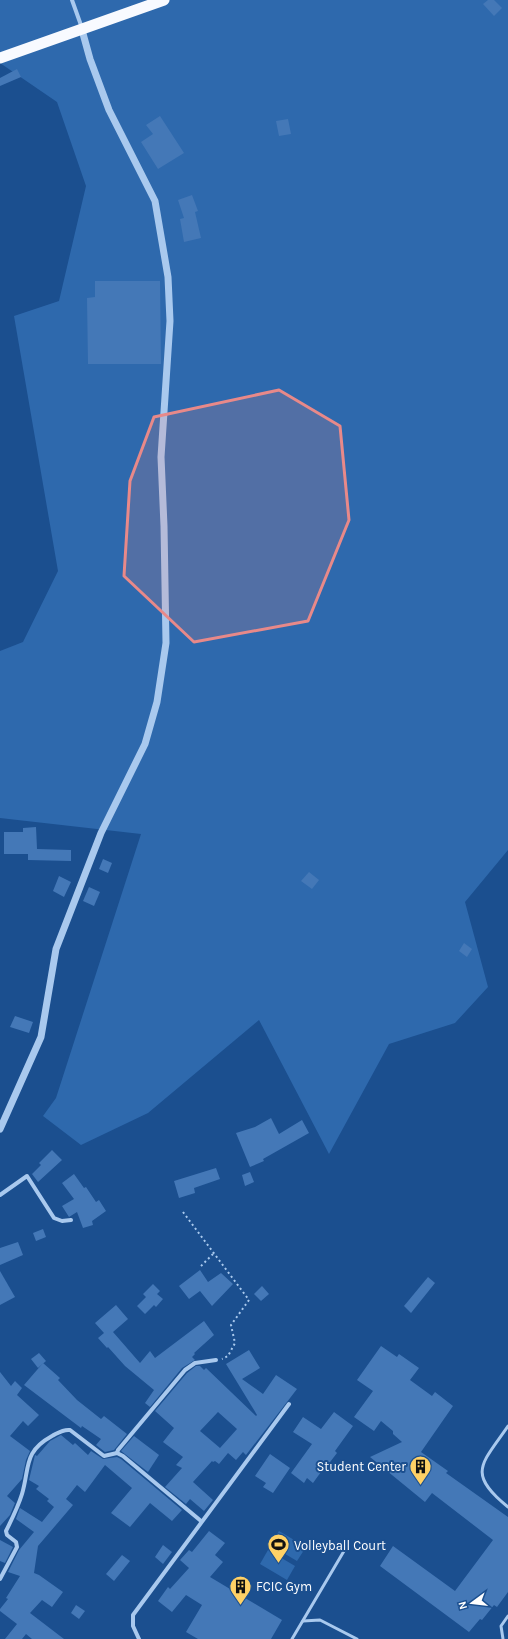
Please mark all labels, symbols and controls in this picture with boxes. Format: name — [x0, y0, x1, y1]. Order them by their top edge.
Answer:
building icon: Student Center — [408, 1453, 434, 1486]
place label: Student Center — [316, 1459, 406, 1474]
sports icon: Volleyball Court — [265, 1532, 291, 1565]
place label: Volleyball Court — [294, 1538, 386, 1553]
building icon: FCIC Gym — [228, 1573, 254, 1606]
place label: FCIC Gym — [256, 1579, 312, 1594]
north arrow — [452, 1583, 492, 1623]
text: N — [456, 1600, 470, 1611]

